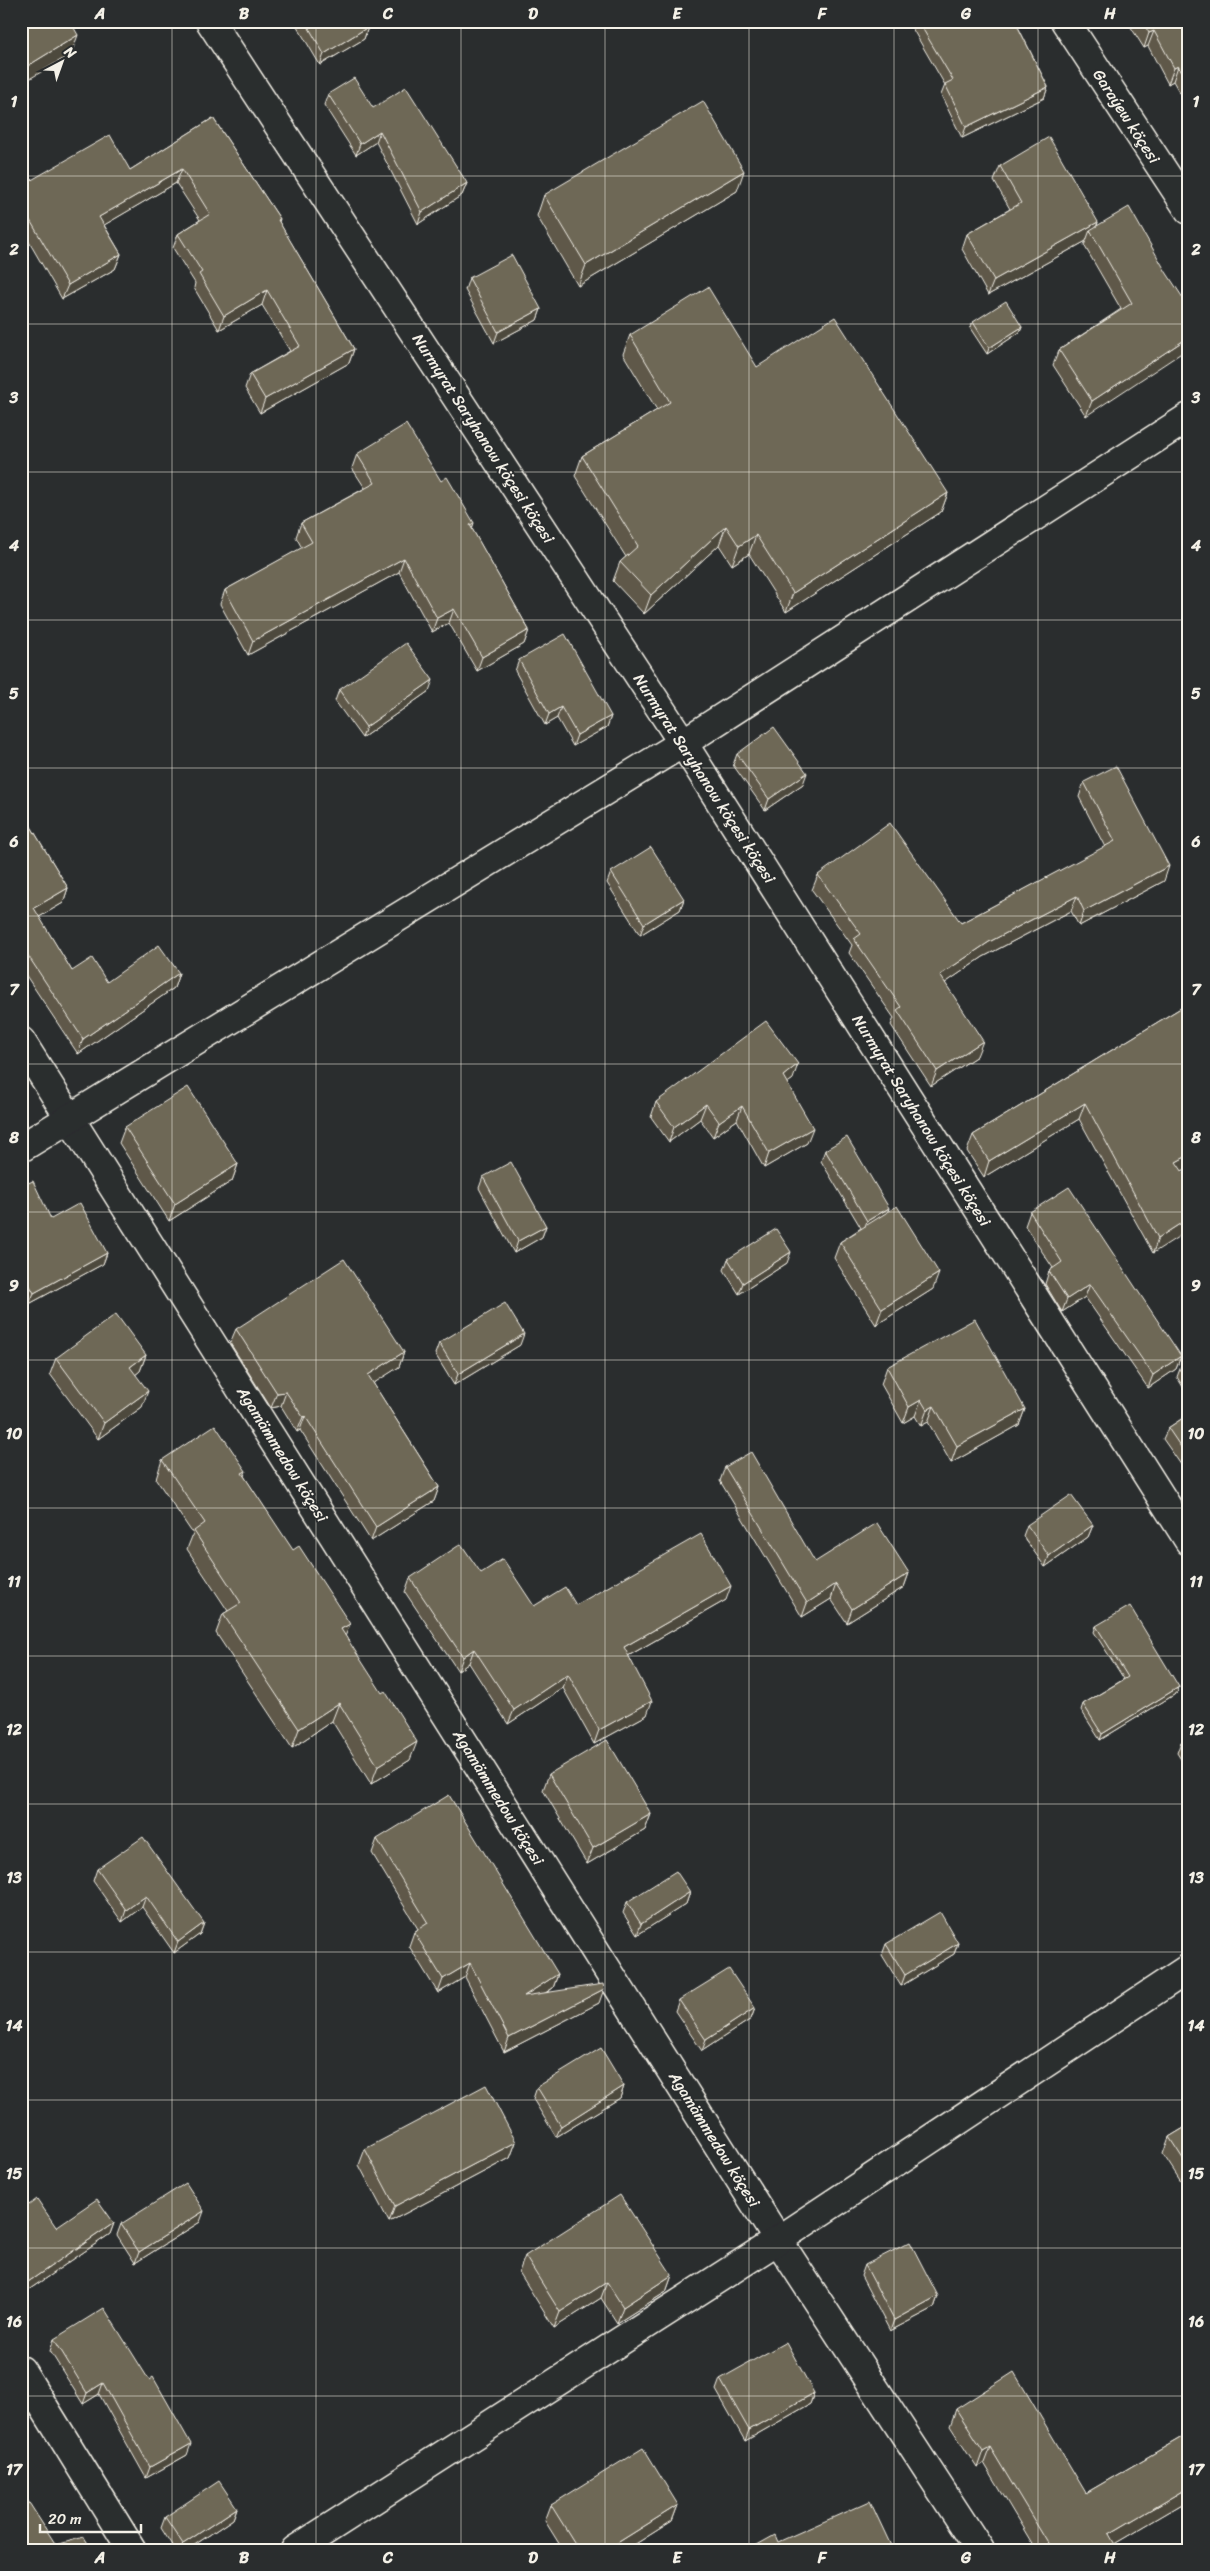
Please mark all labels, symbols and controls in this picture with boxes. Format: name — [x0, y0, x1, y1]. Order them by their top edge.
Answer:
text: A — [94, 0, 105, 28]
text: B — [239, 0, 250, 28]
text: C — [382, 0, 394, 28]
text: D — [528, 0, 538, 28]
text: E — [673, 0, 683, 28]
text: F — [817, 0, 828, 28]
text: G — [960, 0, 972, 28]
text: H — [1103, 0, 1116, 28]
north arrow — [38, 38, 88, 88]
text: N — [58, 39, 82, 65]
street label: Garaýew köçesi — [1085, 63, 1169, 170]
text: 1 — [11, 87, 18, 116]
text: 1 — [1193, 87, 1200, 116]
text: 2 — [8, 235, 19, 264]
text: 2 — [1190, 235, 1201, 264]
street label: Nurmyrat Saryhanow köçesi köçesi — [404, 327, 563, 550]
text: 3 — [9, 383, 19, 412]
text: 3 — [1191, 383, 1201, 412]
text: 4 — [8, 531, 19, 560]
text: 4 — [1190, 531, 1201, 560]
street label: Nurmyrat Saryhanow köçesi köçesi — [625, 667, 784, 890]
text: 5 — [9, 679, 19, 708]
text: 5 — [1191, 679, 1201, 708]
text: 6 — [8, 827, 19, 856]
text: 6 — [1190, 827, 1201, 856]
text: 7 — [9, 975, 20, 1004]
text: 7 — [1191, 975, 1202, 1004]
street label: Nurmyrat Saryhanow köçesi köçesi — [844, 1008, 999, 1233]
text: 8 — [8, 1123, 19, 1152]
text: 8 — [1190, 1123, 1201, 1152]
text: 9 — [9, 1271, 19, 1300]
text: 9 — [1191, 1271, 1201, 1300]
street label: Agamämmedow köçesi — [228, 1380, 336, 1529]
text: 10 — [6, 1419, 22, 1448]
text: 10 — [1188, 1419, 1204, 1448]
text: 11 — [7, 1567, 21, 1596]
text: 11 — [1189, 1567, 1203, 1596]
text: 12 — [6, 1715, 23, 1744]
text: 12 — [1188, 1715, 1205, 1744]
street label: Agamämmedow köçesi — [444, 1723, 552, 1872]
text: 13 — [6, 1863, 22, 1892]
text: 13 — [1188, 1863, 1204, 1892]
text: 14 — [6, 2011, 22, 2040]
text: 14 — [1188, 2011, 1204, 2040]
street label: Agamämmedow köçesi — [660, 2065, 768, 2214]
text: 15 — [6, 2159, 23, 2188]
text: 15 — [1188, 2159, 1205, 2188]
text: 16 — [6, 2307, 22, 2336]
text: 16 — [1188, 2307, 1204, 2336]
text: 17 — [6, 2455, 24, 2484]
text: 17 — [1188, 2455, 1206, 2484]
scale bar — [40, 2501, 141, 2533]
text: 20 m — [48, 2506, 82, 2532]
text: A — [94, 2543, 105, 2571]
text: B — [239, 2543, 250, 2571]
text: C — [382, 2543, 394, 2571]
text: D — [528, 2543, 538, 2571]
text: E — [673, 2543, 683, 2571]
text: F — [817, 2543, 828, 2571]
text: G — [960, 2543, 972, 2571]
text: H — [1103, 2543, 1116, 2571]

